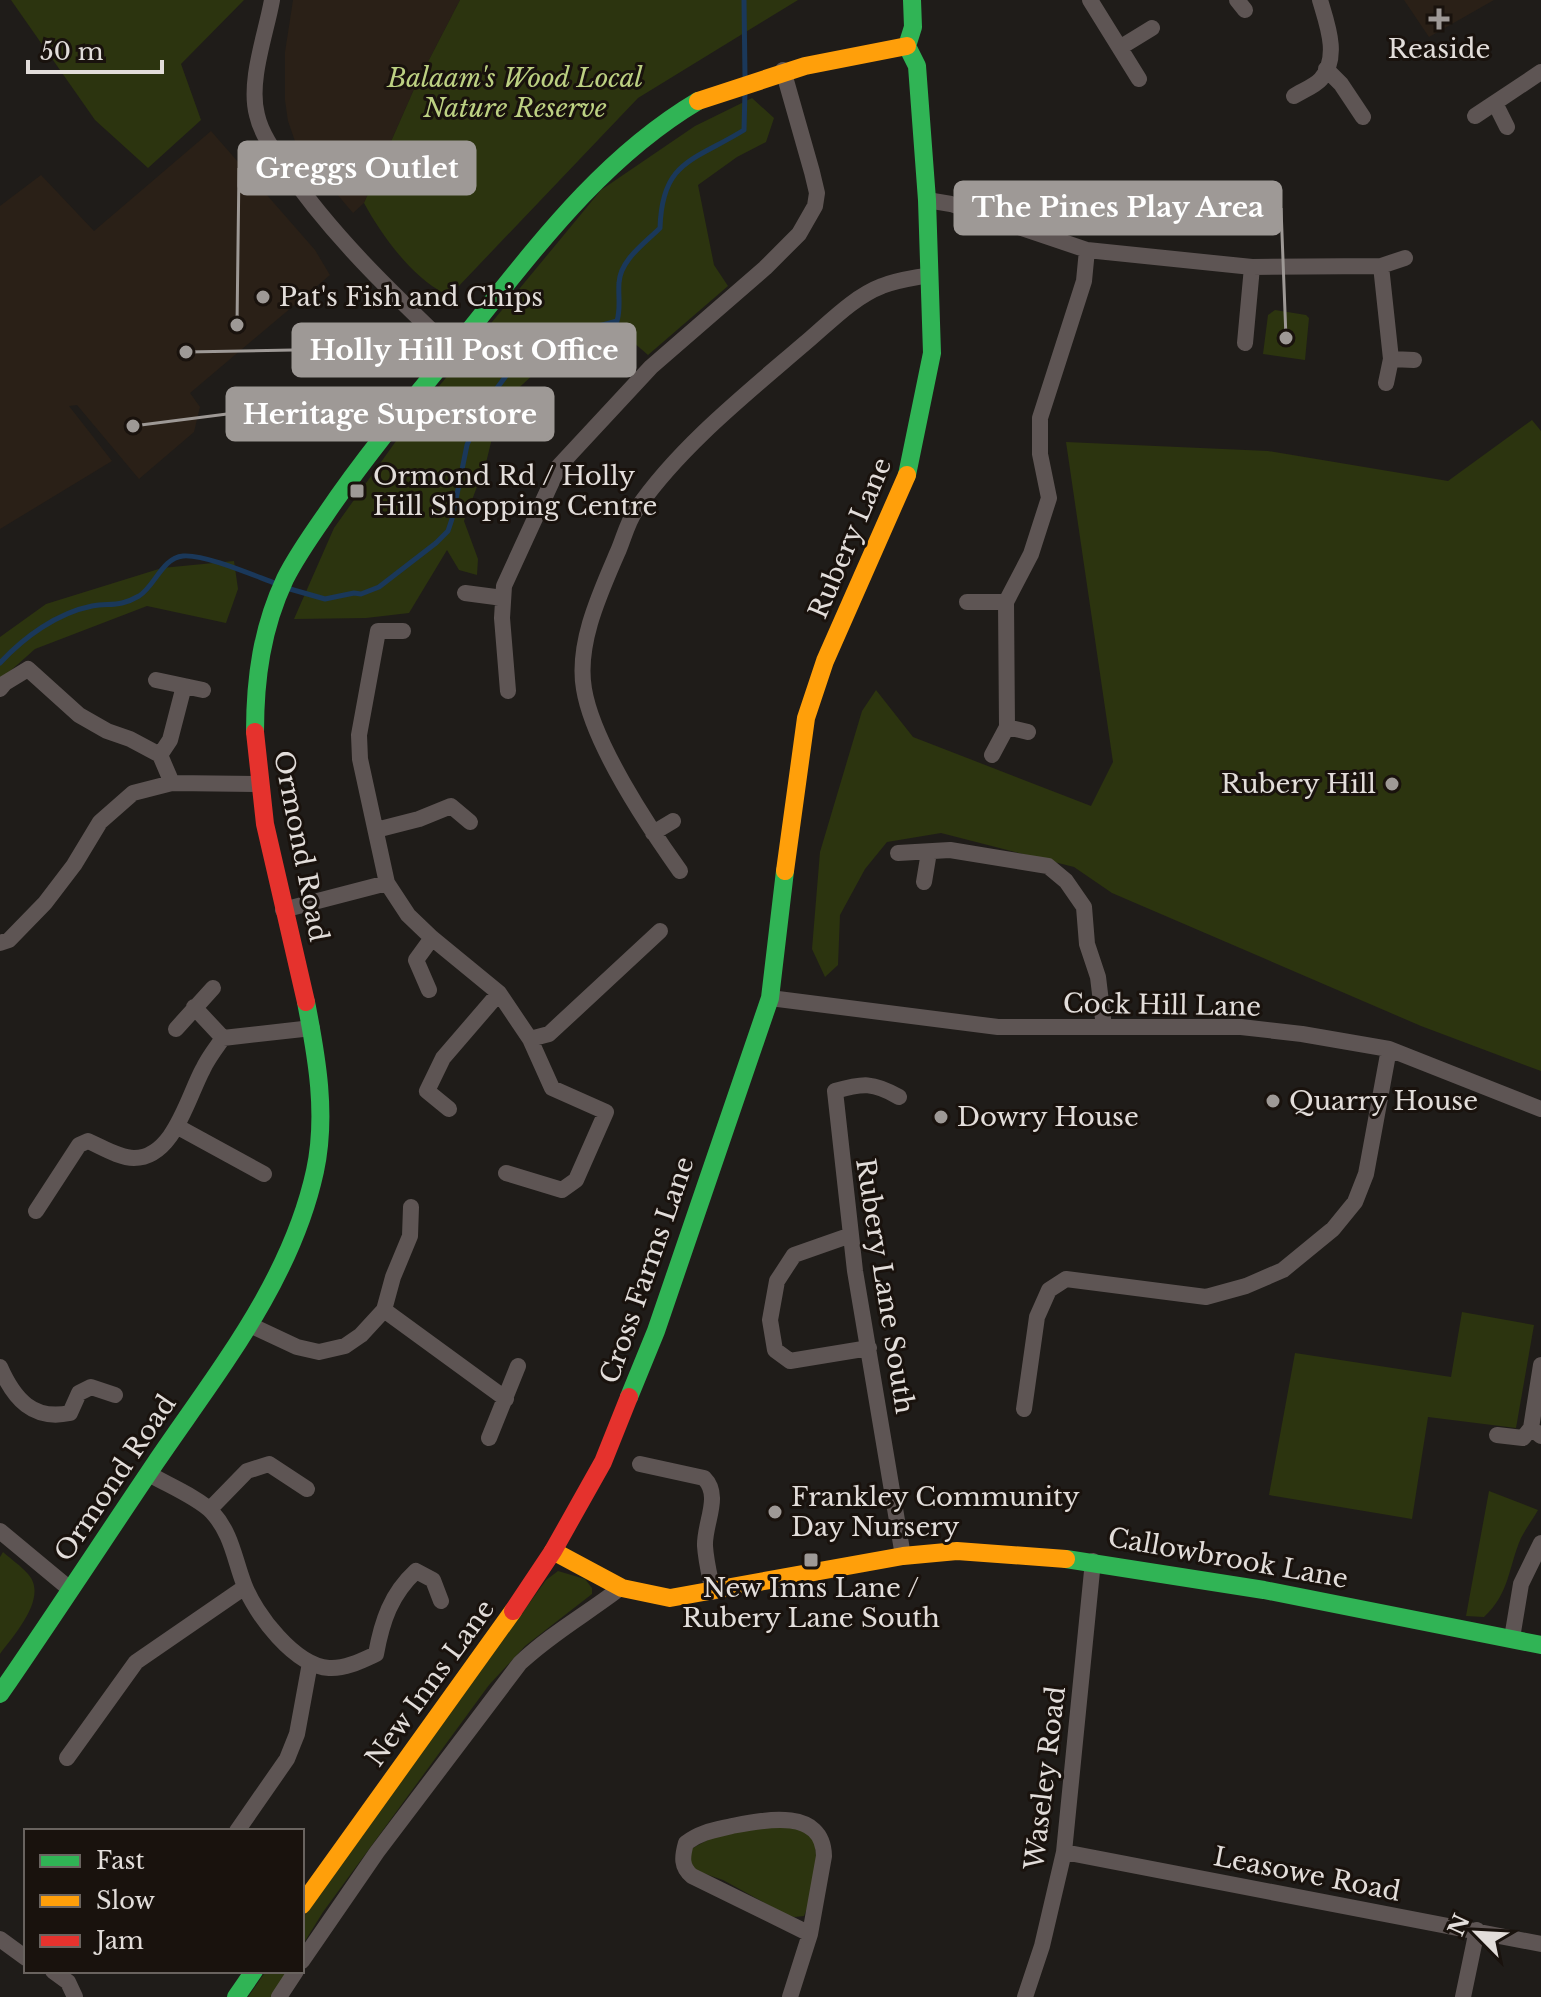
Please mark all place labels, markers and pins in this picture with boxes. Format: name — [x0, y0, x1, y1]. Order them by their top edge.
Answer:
marker: Reaside — [1428, 8, 1450, 30]
place label: Reaside — [1388, 33, 1490, 65]
callout: Greggs Outlet — [239, 142, 475, 194]
callout: The Pines Play Area — [955, 182, 1281, 234]
place label: Pat's Fish and Chips — [279, 281, 543, 313]
marker: Pat's Fish and Chips — [254, 288, 272, 306]
callout: Holly Hill Post Office — [293, 324, 635, 376]
callout: Heritage Superstore — [227, 388, 553, 440]
place label: Ormond Rd / Holly Hill Shopping Centre — [373, 460, 657, 522]
marker: Ormond Rd / Holly Hill Shopping Centre — [348, 482, 366, 500]
place label: Rubery Hill — [1221, 768, 1376, 800]
marker: Rubery Hill — [1383, 775, 1401, 793]
place label: Quarry House — [1289, 1085, 1478, 1117]
marker: Quarry House — [1264, 1092, 1282, 1110]
place label: Dowry House — [957, 1101, 1139, 1133]
marker: Dowry House — [932, 1108, 950, 1126]
place label: Frankley Community Day Nursery — [791, 1481, 1080, 1543]
marker: Frankley Community Day Nursery — [766, 1503, 784, 1521]
marker: New Inns Lane / Rubery Lane South — [802, 1551, 820, 1569]
place label: New Inns Lane / Rubery Lane South — [682, 1572, 940, 1634]

